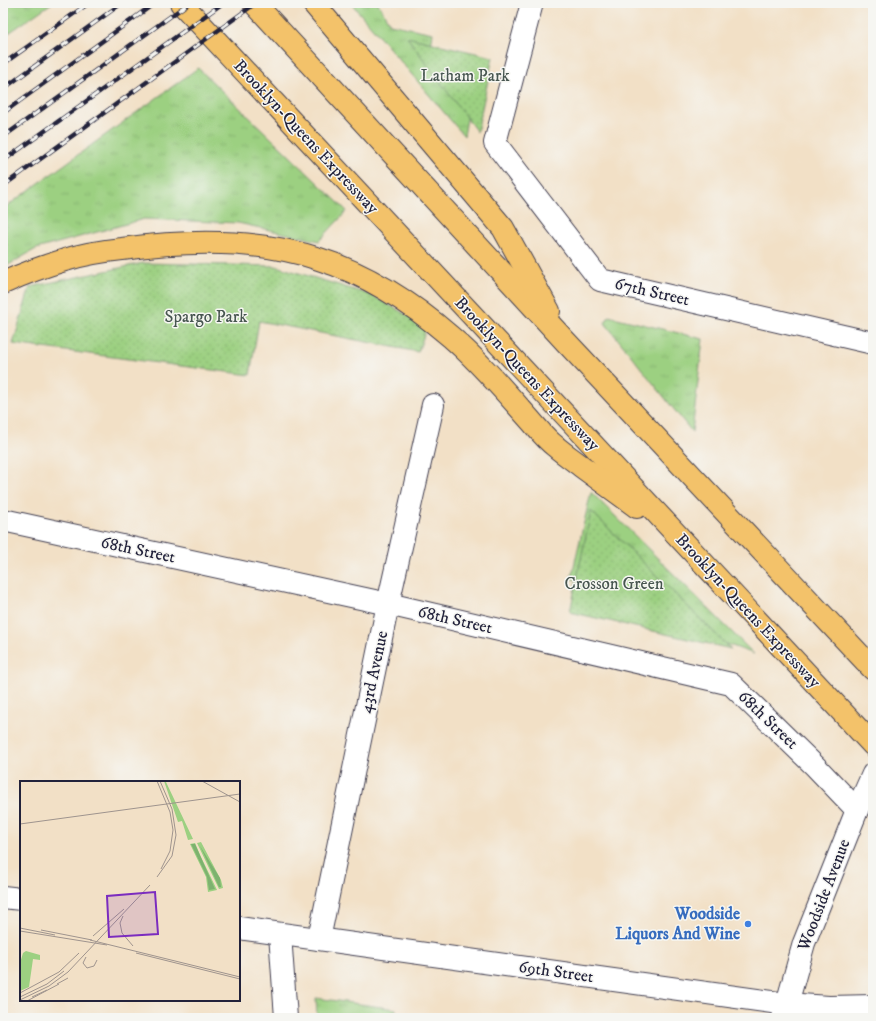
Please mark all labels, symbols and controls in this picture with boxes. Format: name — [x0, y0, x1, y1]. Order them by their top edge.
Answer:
street label: Brooklyn-Queens Expressway — [229, 55, 384, 220]
park label: Latham Park — [420, 65, 510, 87]
street label: 67th Street — [612, 273, 692, 311]
street label: Brooklyn-Queens Expressway — [450, 292, 605, 457]
park label: Spargo Park — [165, 306, 248, 328]
street label: Brooklyn-Queens Expressway — [671, 529, 826, 694]
street label: 68th Street — [99, 531, 178, 569]
park label: Crosson Green — [564, 573, 664, 595]
street label: 68th Street — [416, 601, 495, 639]
street label: 43rd Avenue — [355, 629, 393, 715]
street label: 68th Street — [733, 686, 803, 755]
inset map — [20, 781, 240, 1001]
street label: Woodside Avenue — [792, 836, 855, 955]
place label: Woodside Liquors And Wine — [615, 903, 740, 945]
marker: Woodside Liquors And Wine — [743, 919, 753, 929]
street label: 69th Street — [517, 956, 595, 988]

